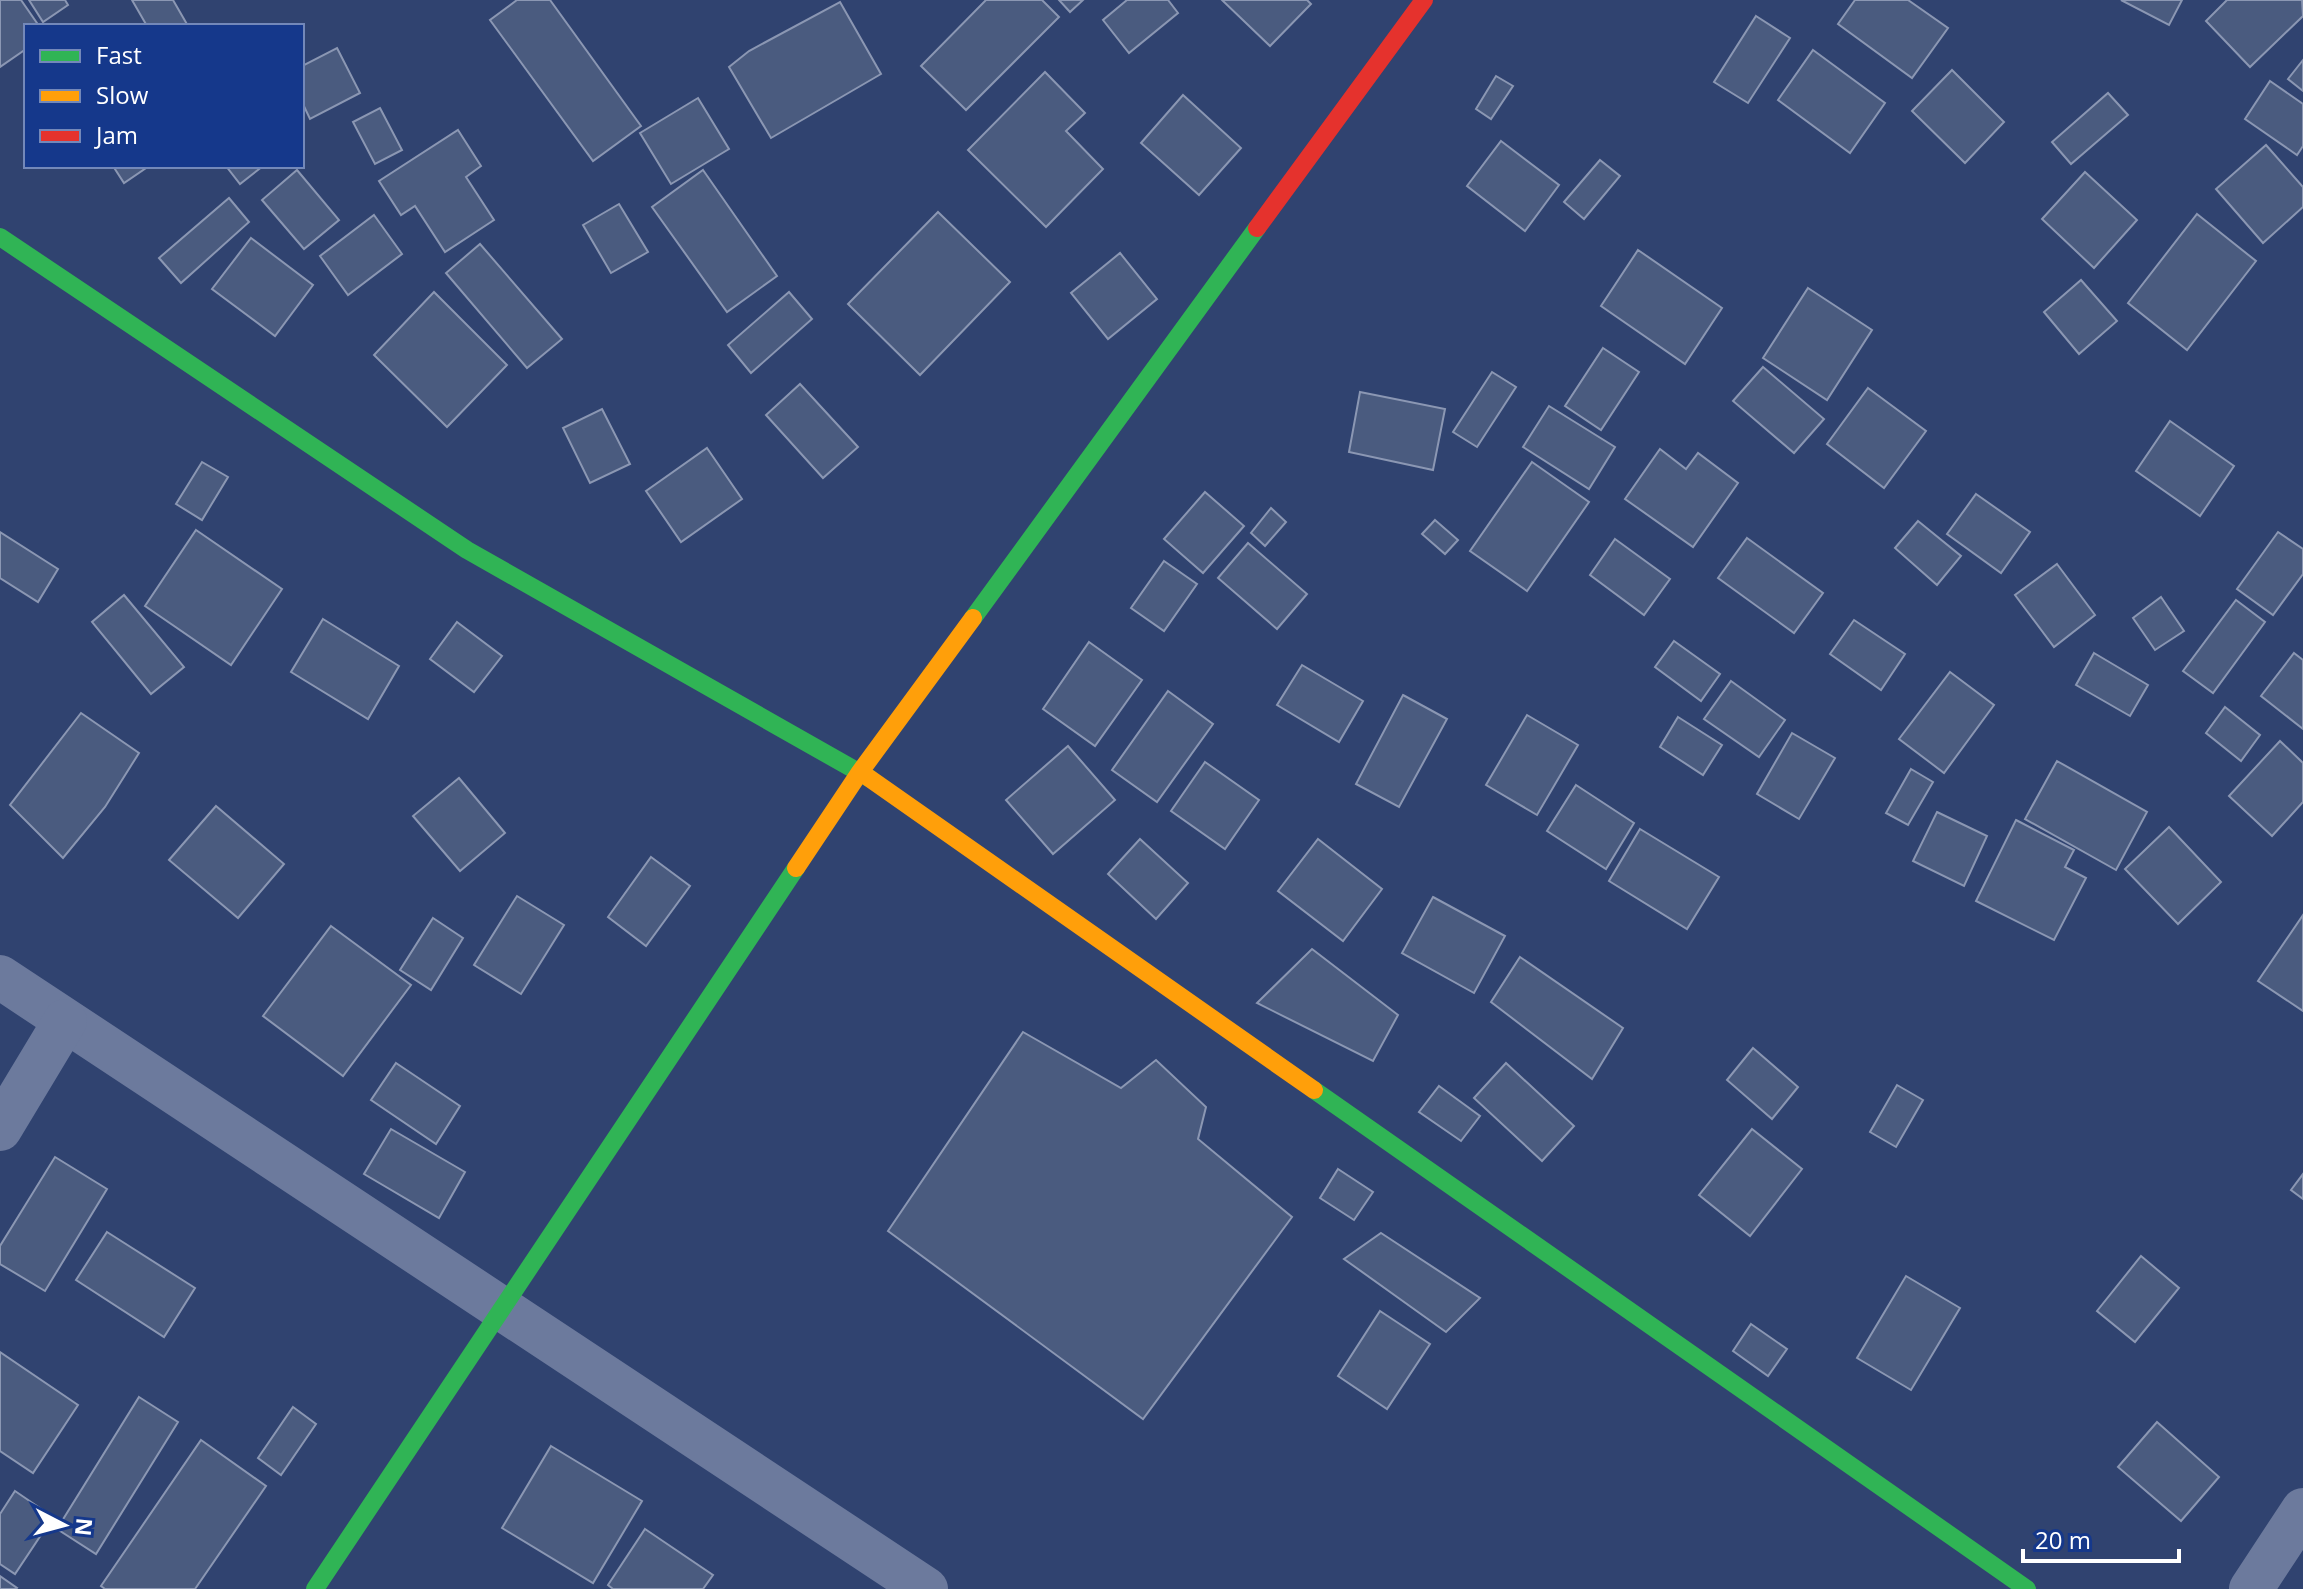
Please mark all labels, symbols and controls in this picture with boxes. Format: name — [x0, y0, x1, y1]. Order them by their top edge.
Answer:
legend — [24, 24, 304, 168]
text: Fast — [96, 38, 142, 71]
text: Slow — [96, 78, 149, 111]
text: Jam — [94, 118, 138, 151]
north arrow — [24, 1485, 104, 1565]
scale bar — [2023, 1513, 2179, 1563]
text: N — [69, 1517, 101, 1538]
text: 20 m — [2035, 1523, 2091, 1556]

